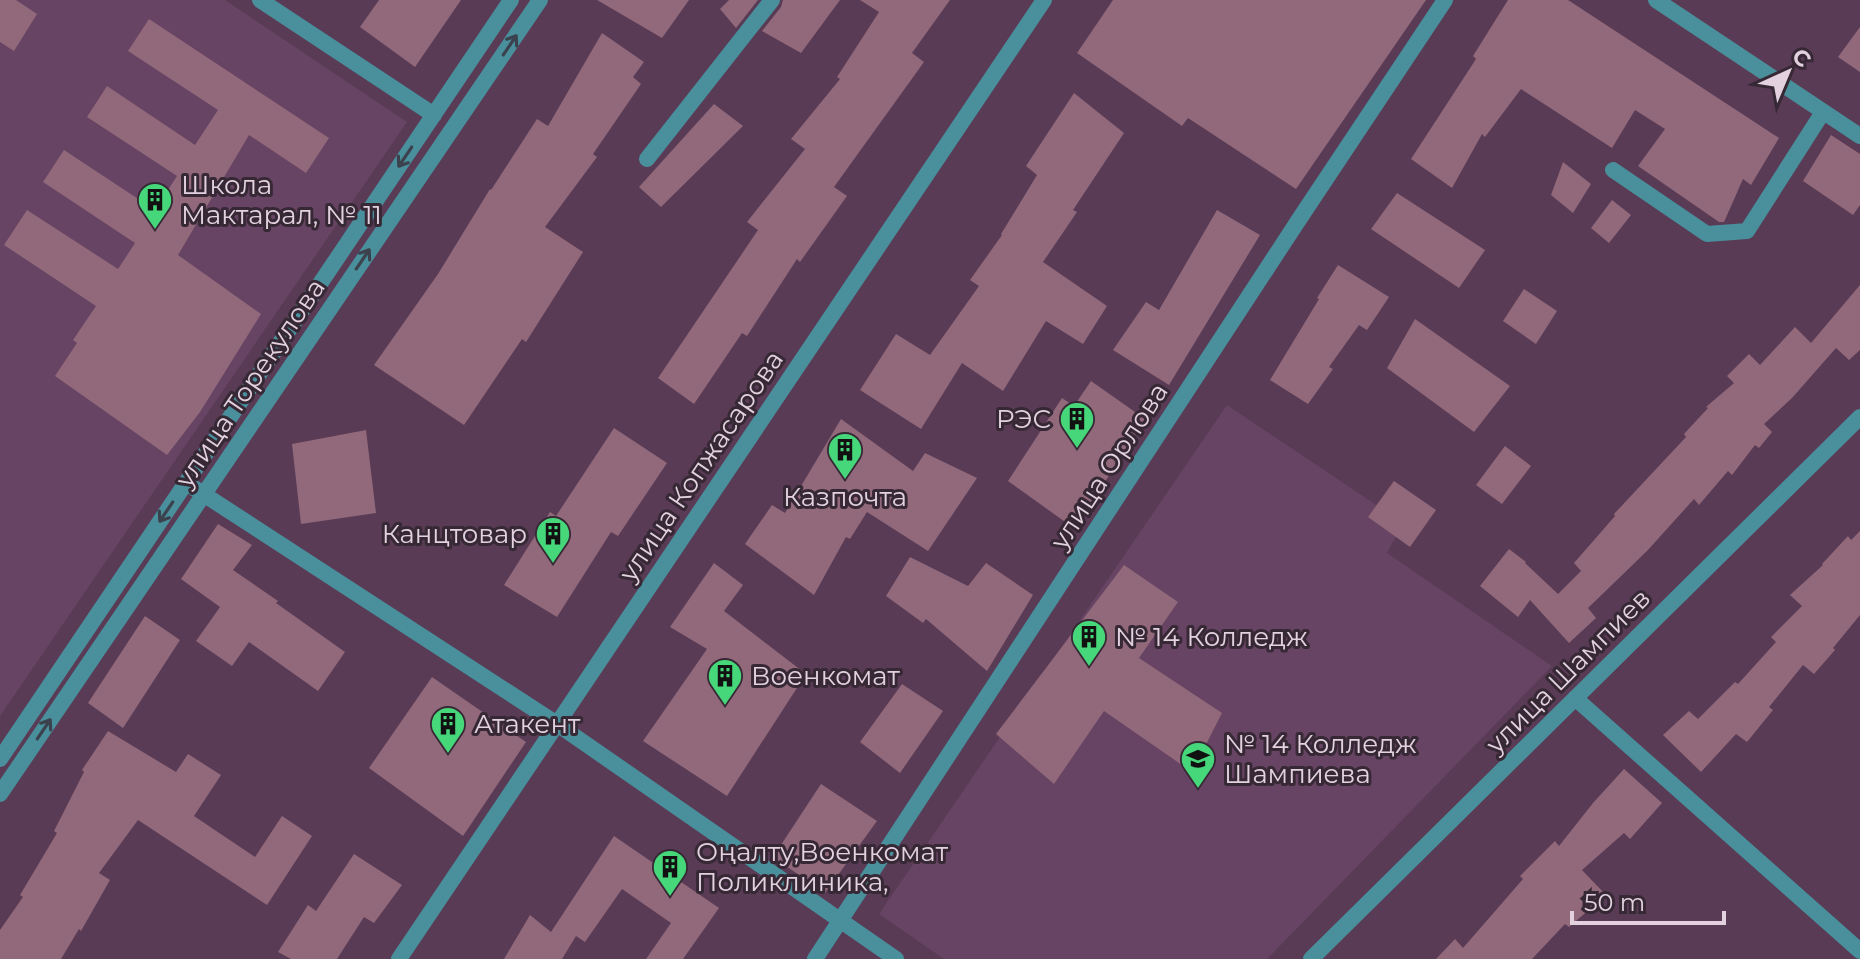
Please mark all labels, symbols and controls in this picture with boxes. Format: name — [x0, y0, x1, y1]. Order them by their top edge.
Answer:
north arrow — [1748, 32, 1828, 112]
one-way arrow — [502, 34, 518, 56]
text: С — [1786, 43, 1817, 73]
one-way arrow — [397, 146, 413, 168]
place label: Школа Мактарал, № 11 — [181, 169, 382, 231]
building icon: Школа Мактарал, № 11 — [136, 181, 174, 231]
one-way arrow — [355, 249, 371, 271]
street label: улица Торекулова — [168, 273, 332, 494]
street label: улица Копжасарова — [611, 345, 790, 588]
street label: улица Орлова — [1043, 377, 1175, 556]
building icon: РЭС — [1058, 400, 1096, 450]
place label: РЭС — [996, 403, 1051, 435]
building icon: Казпочта — [826, 431, 864, 481]
place label: Казпочта — [783, 481, 907, 513]
one-way arrow — [158, 501, 174, 523]
building icon: Канцтовар — [534, 515, 572, 565]
place label: Канцтовар — [382, 518, 527, 550]
street label: улица Шампиев — [1478, 582, 1657, 761]
building icon: № 14 Колледж — [1070, 618, 1108, 668]
place label: № 14 Колледж — [1115, 621, 1308, 653]
building icon: Военкомат — [706, 657, 744, 707]
place label: Военкомат — [751, 660, 901, 692]
building icon: Атакент — [429, 705, 467, 755]
place label: Атакент — [474, 708, 581, 740]
one-way arrow — [36, 719, 52, 741]
place label: № 14 Колледж Шампиева — [1224, 728, 1417, 790]
school or university icon: № 14 Колледж Шампиева — [1179, 740, 1217, 790]
place label: Оңалту,Военкомат Поликлиника, — [696, 836, 949, 898]
building icon: Оңалту,Военкомат Поликлиника, — [651, 848, 689, 898]
scale bar — [1572, 875, 1724, 925]
text: 50 m — [1584, 888, 1645, 917]

